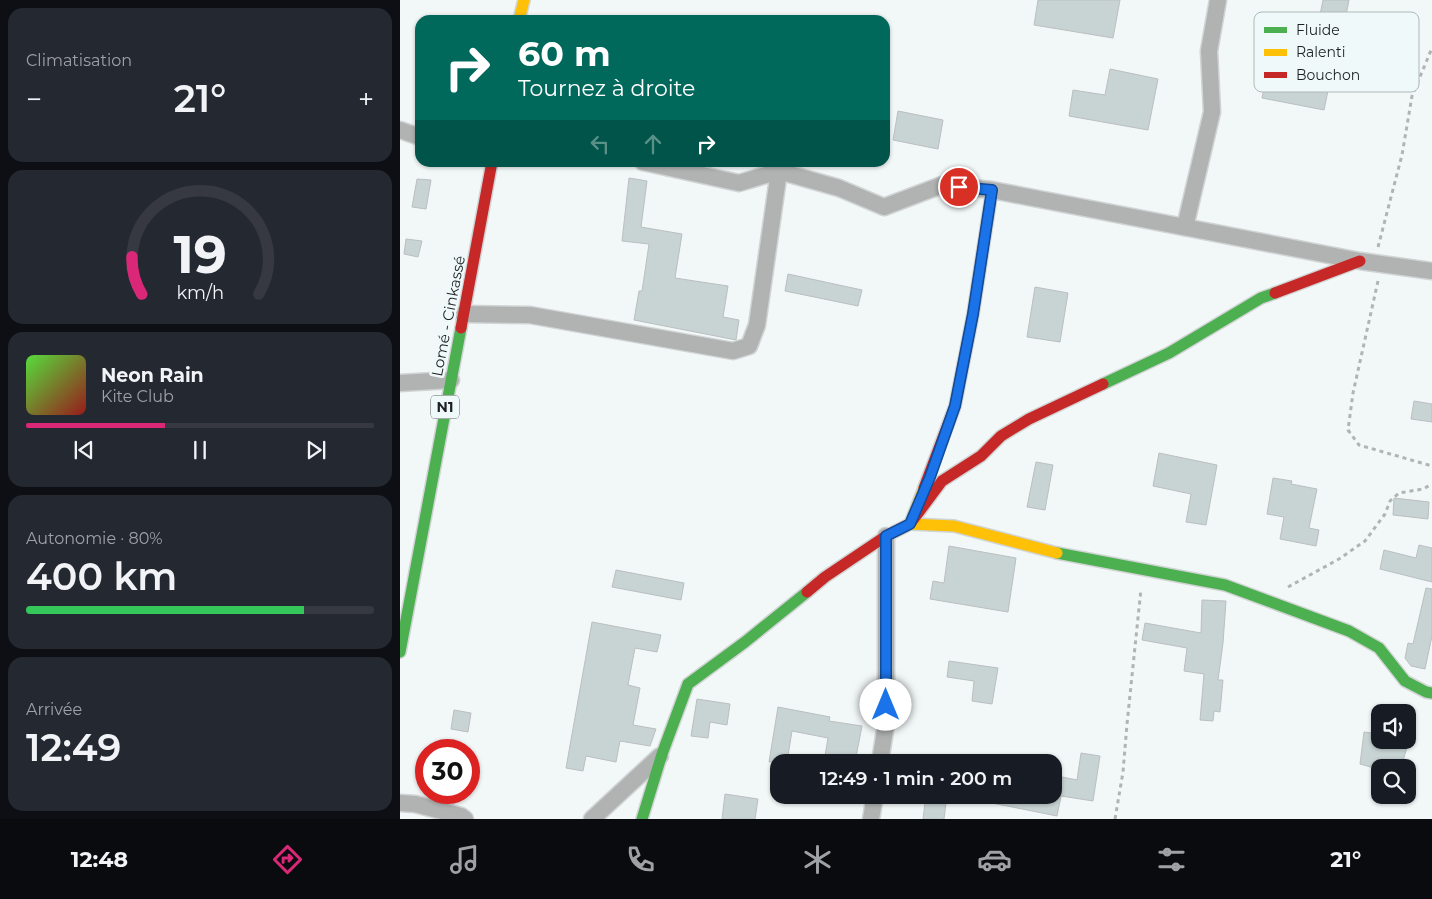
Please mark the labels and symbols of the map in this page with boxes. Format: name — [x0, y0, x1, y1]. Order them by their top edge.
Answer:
legend — [1254, 12, 1419, 92]
text: Fluide — [1296, 21, 1340, 39]
text: Ralenti — [1296, 43, 1345, 61]
text: Bouchon — [1296, 66, 1360, 84]
pin — [938, 166, 980, 208]
street label: Lomé - Cinkassé — [427, 254, 469, 378]
road number: N1 — [431, 396, 459, 418]
position arrow — [859, 678, 911, 730]
speed limit sign: 30 — [415, 739, 480, 804]

